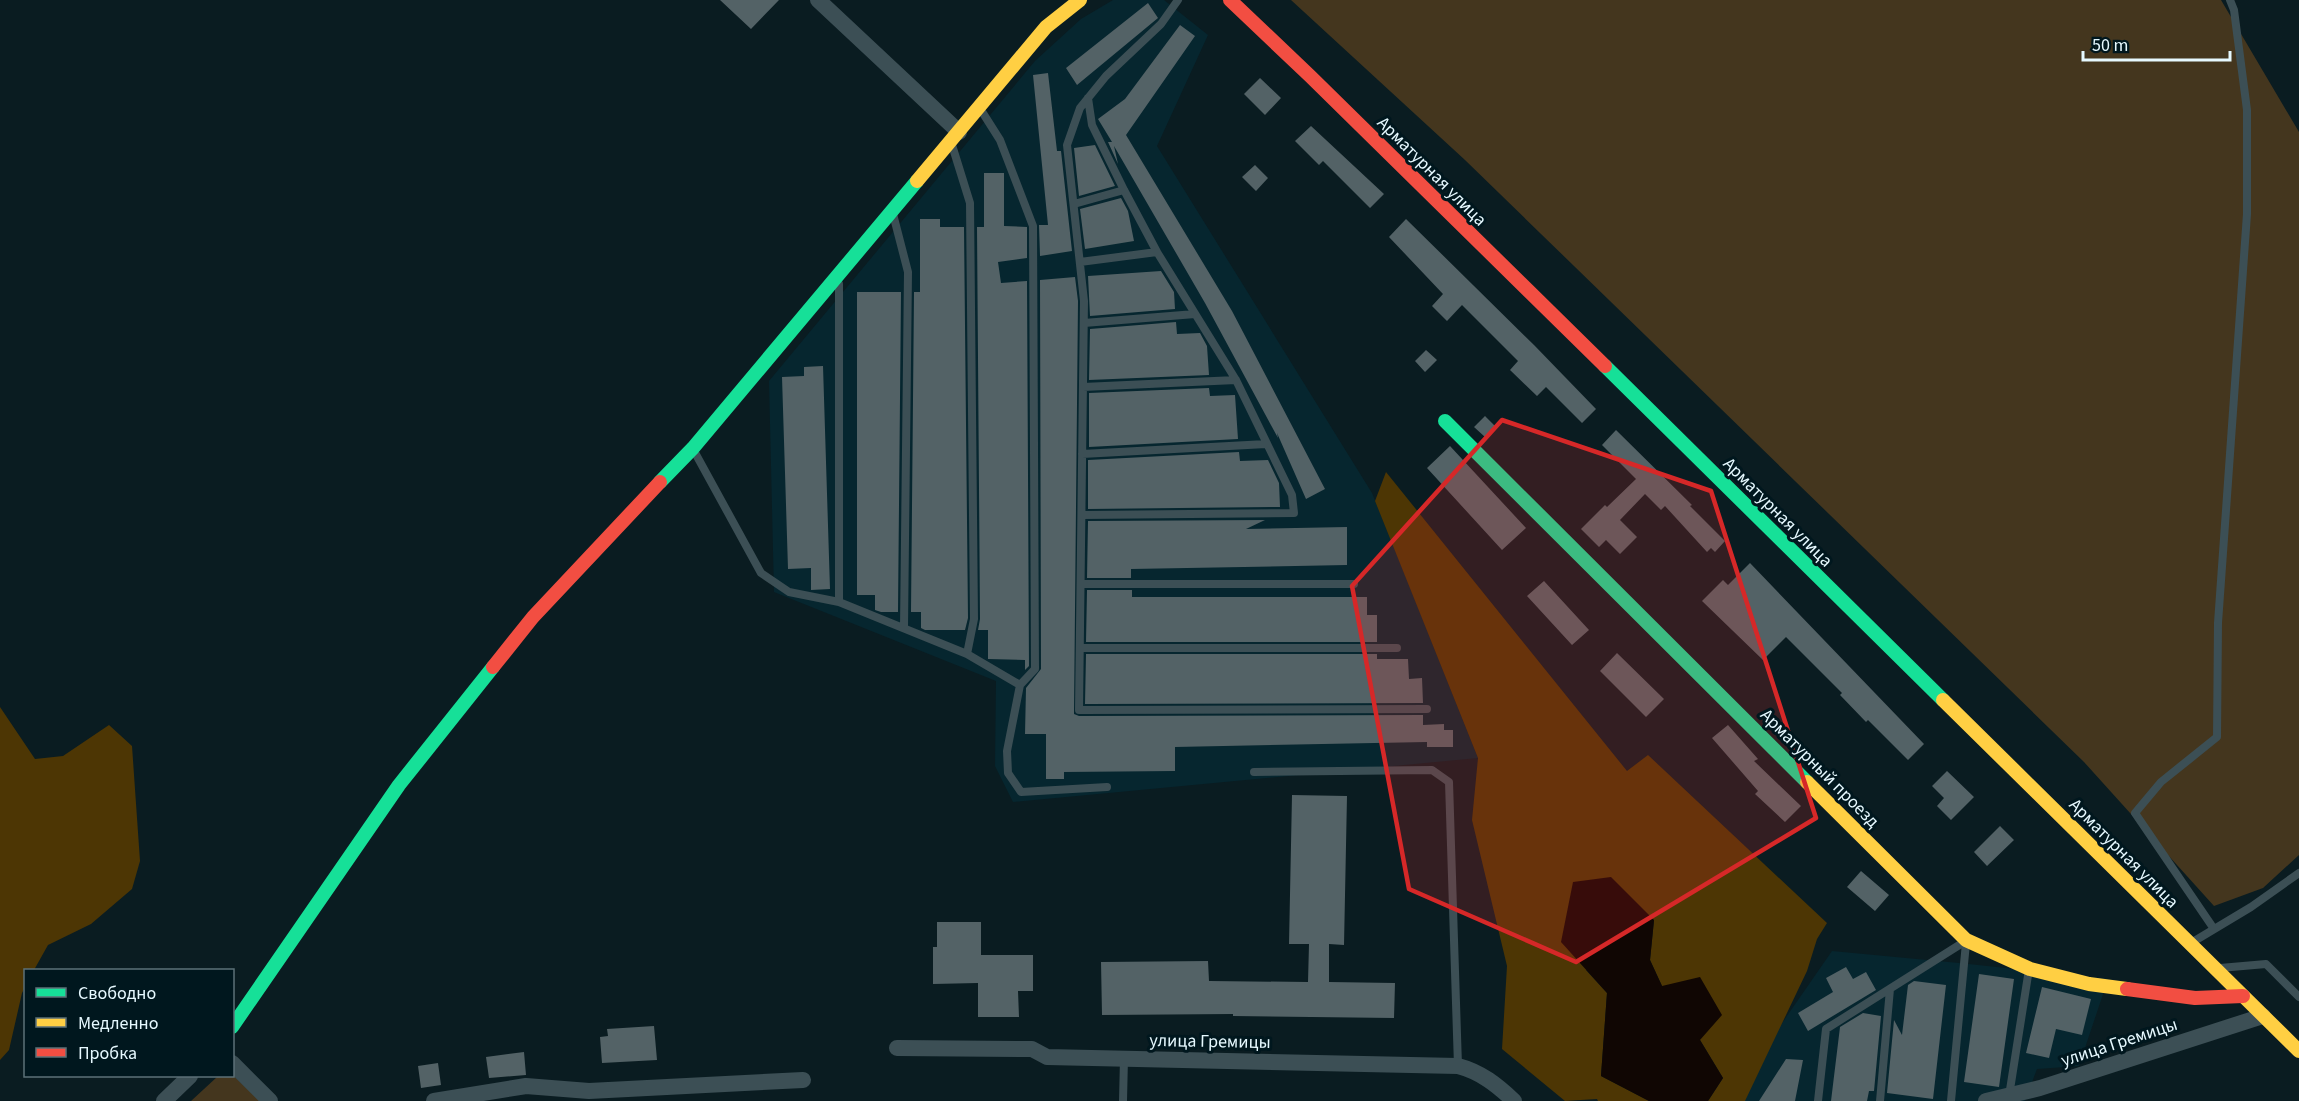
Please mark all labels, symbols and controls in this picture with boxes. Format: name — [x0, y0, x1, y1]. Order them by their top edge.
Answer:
scale bar — [2083, 24, 2230, 62]
text: 50 m — [2092, 33, 2128, 58]
street label: Арматурная улица — [1371, 111, 1492, 232]
street label: Арматурная улица — [1717, 452, 1838, 573]
street label: Арматурный проезд — [1755, 703, 1885, 834]
street label: Арматурная улица — [2063, 793, 2184, 914]
legend — [24, 969, 234, 1077]
text: Свободно — [78, 981, 156, 1006]
text: Медленно — [78, 1011, 158, 1036]
street label: улица Гремицы — [2058, 1012, 2181, 1073]
street label: улица Гремицы — [1149, 1028, 1271, 1055]
text: Пробка — [78, 1041, 137, 1066]

